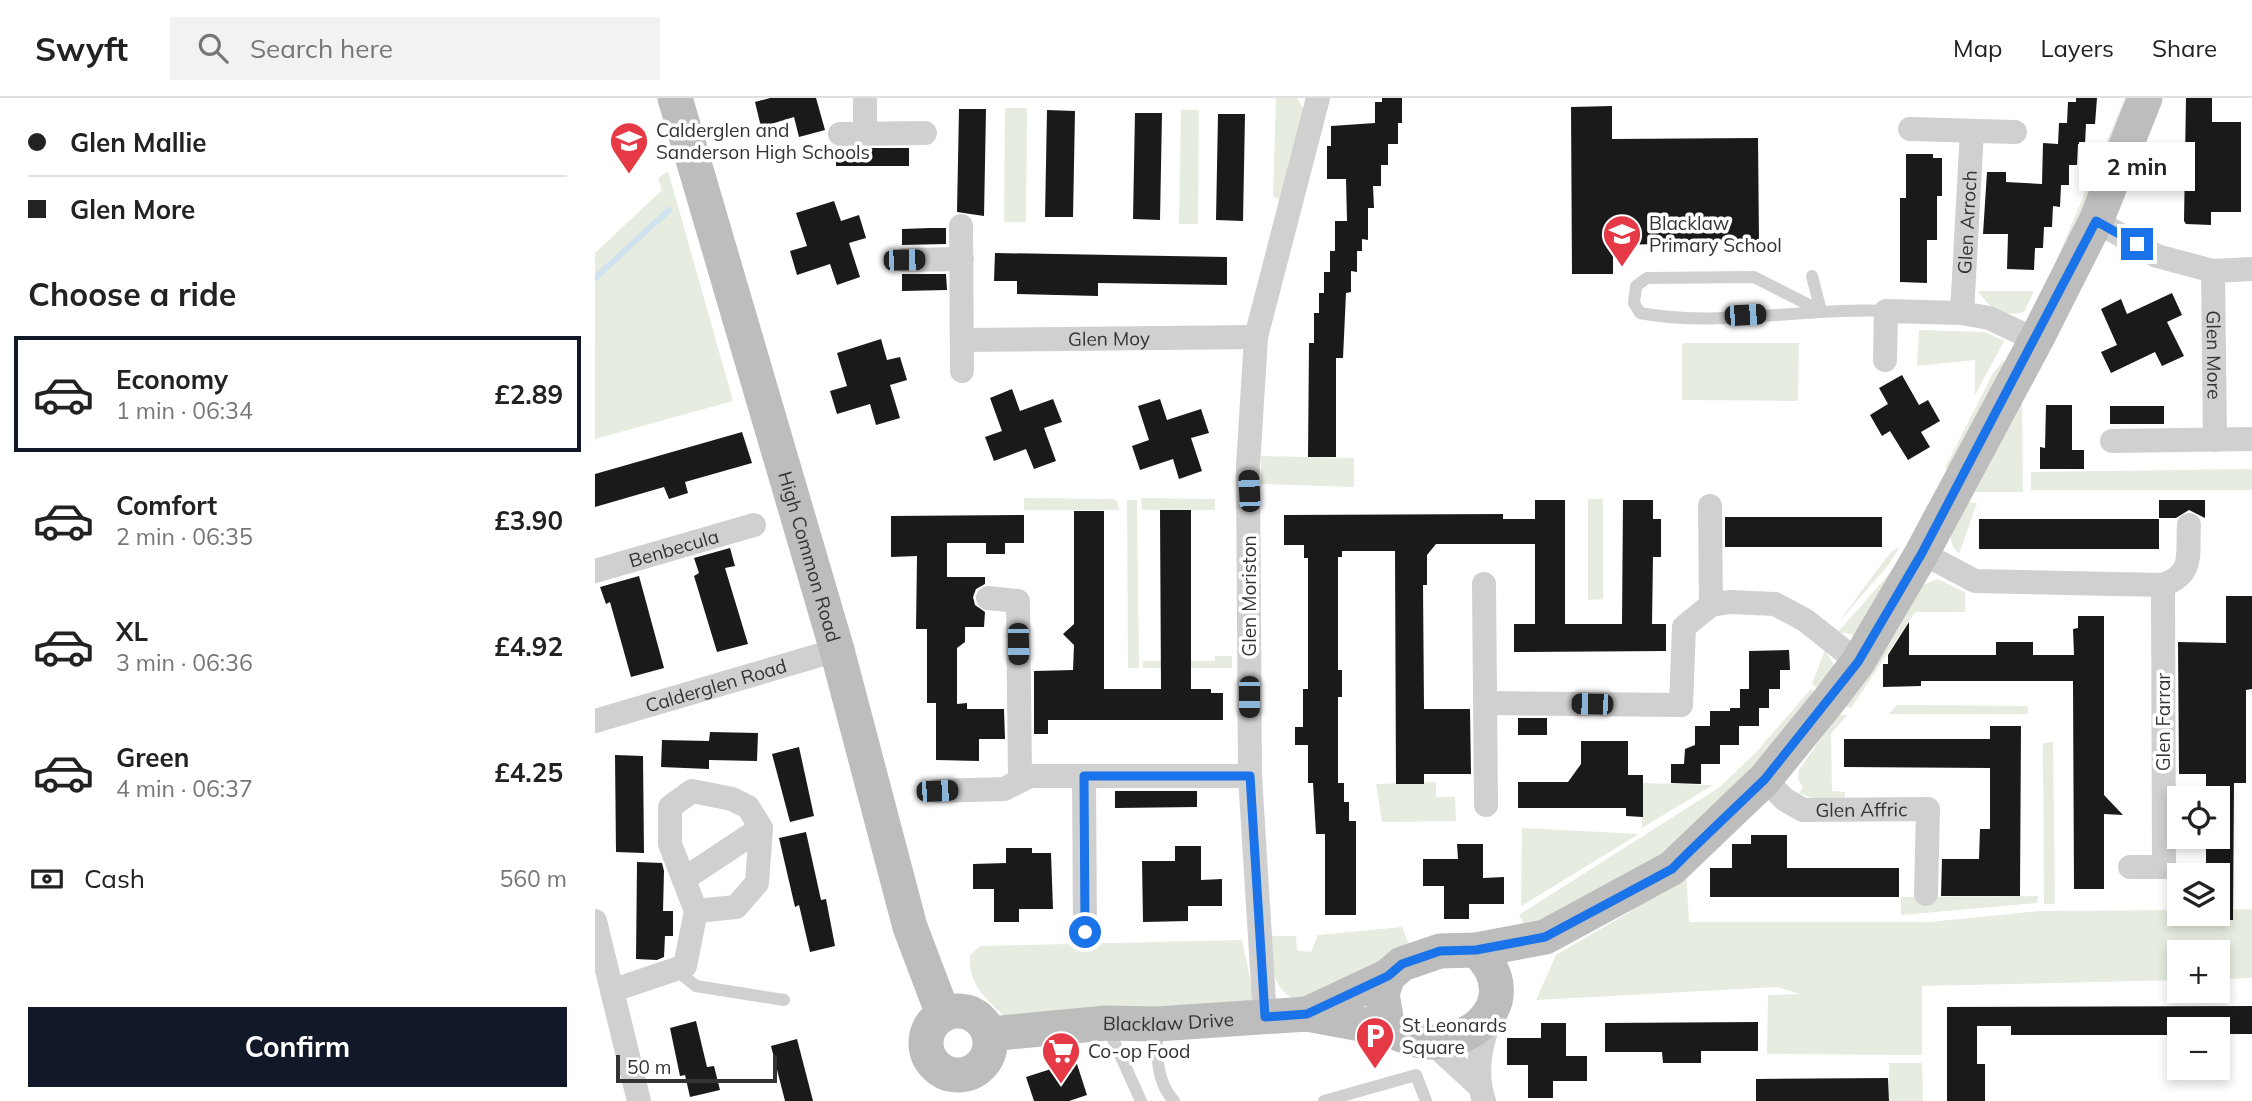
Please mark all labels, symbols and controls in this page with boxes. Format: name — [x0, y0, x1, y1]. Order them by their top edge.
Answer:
search box — [170, 17, 660, 80]
text: Swyft — [35, 28, 128, 69]
icon: search — [194, 29, 232, 67]
text: Search here — [250, 32, 393, 65]
text: Map — [1953, 33, 2002, 63]
text: Layers — [2040, 33, 2114, 63]
text: Share — [2152, 33, 2217, 63]
place label: Calderglen and Sanderson High Schools — [656, 118, 870, 164]
school or university icon: Calderglen and Sanderson High Schools — [608, 120, 650, 175]
text: Glen Mallie — [70, 126, 206, 159]
callout: 2 min — [2079, 142, 2195, 192]
text: 2 min — [2107, 152, 2167, 181]
street label: Glen Arroch — [1952, 170, 1982, 275]
text: Glen More — [70, 193, 195, 226]
place label: Blacklaw Primary School — [1649, 211, 1782, 257]
school or university icon: Blacklaw Primary School — [1601, 213, 1643, 268]
route end — [2121, 228, 2153, 260]
car — [883, 249, 926, 271]
text: Choose a ride — [28, 274, 236, 314]
car — [1724, 303, 1767, 327]
street label: Glen More — [2201, 310, 2227, 400]
street label: Glen Moy — [1068, 326, 1150, 351]
icon: car — [32, 363, 95, 426]
text: Economy — [116, 363, 228, 396]
text: £2.89 — [494, 378, 563, 411]
text: 1 min · 06:34 — [116, 396, 253, 425]
street label: High Common Road — [773, 468, 846, 645]
car — [1238, 469, 1261, 513]
icon: car — [32, 489, 95, 552]
text: Comfort — [116, 489, 217, 522]
text: £3.90 — [494, 504, 563, 537]
text: 2 min · 06:35 — [116, 522, 253, 551]
street label: Benbecula — [626, 524, 722, 573]
street label: Glen Moriston — [1237, 535, 1261, 657]
icon: car — [32, 615, 95, 678]
text: XL — [116, 615, 148, 648]
car — [1008, 623, 1029, 665]
text: £4.92 — [494, 630, 563, 663]
text: 3 min · 06:36 — [116, 648, 253, 677]
street label: Calderglen Road — [642, 653, 789, 718]
street label: Glen Farrar — [2151, 673, 2175, 771]
car — [1239, 676, 1260, 718]
car — [1571, 693, 1614, 715]
icon: car — [32, 741, 95, 804]
text: Green — [116, 741, 189, 774]
text: £4.25 — [494, 756, 563, 789]
text: 4 min · 06:37 — [116, 774, 253, 803]
car — [916, 780, 959, 802]
map controls — [2167, 786, 2230, 1080]
button: locate — [2167, 786, 2230, 849]
street label: Glen Affric — [1815, 797, 1908, 822]
icon: cash — [28, 860, 66, 898]
text: Cash — [84, 862, 145, 895]
button: layers — [2167, 863, 2230, 926]
text: 560 m — [499, 864, 567, 893]
route start — [1069, 916, 1101, 948]
button: + — [2167, 940, 2230, 1003]
button: Confirm — [28, 1007, 567, 1087]
street label: Blacklaw Drive — [1103, 1007, 1235, 1036]
place label: St Leonards Square — [1402, 1013, 1507, 1059]
parking icon: St Leonards Square — [1354, 1015, 1396, 1070]
button: − — [2167, 1017, 2230, 1080]
supermarket icon: Co-op Food — [1040, 1030, 1082, 1085]
place label: Co-op Food — [1088, 1039, 1191, 1063]
scale bar — [616, 1052, 777, 1084]
text: 50 m — [627, 1055, 671, 1079]

